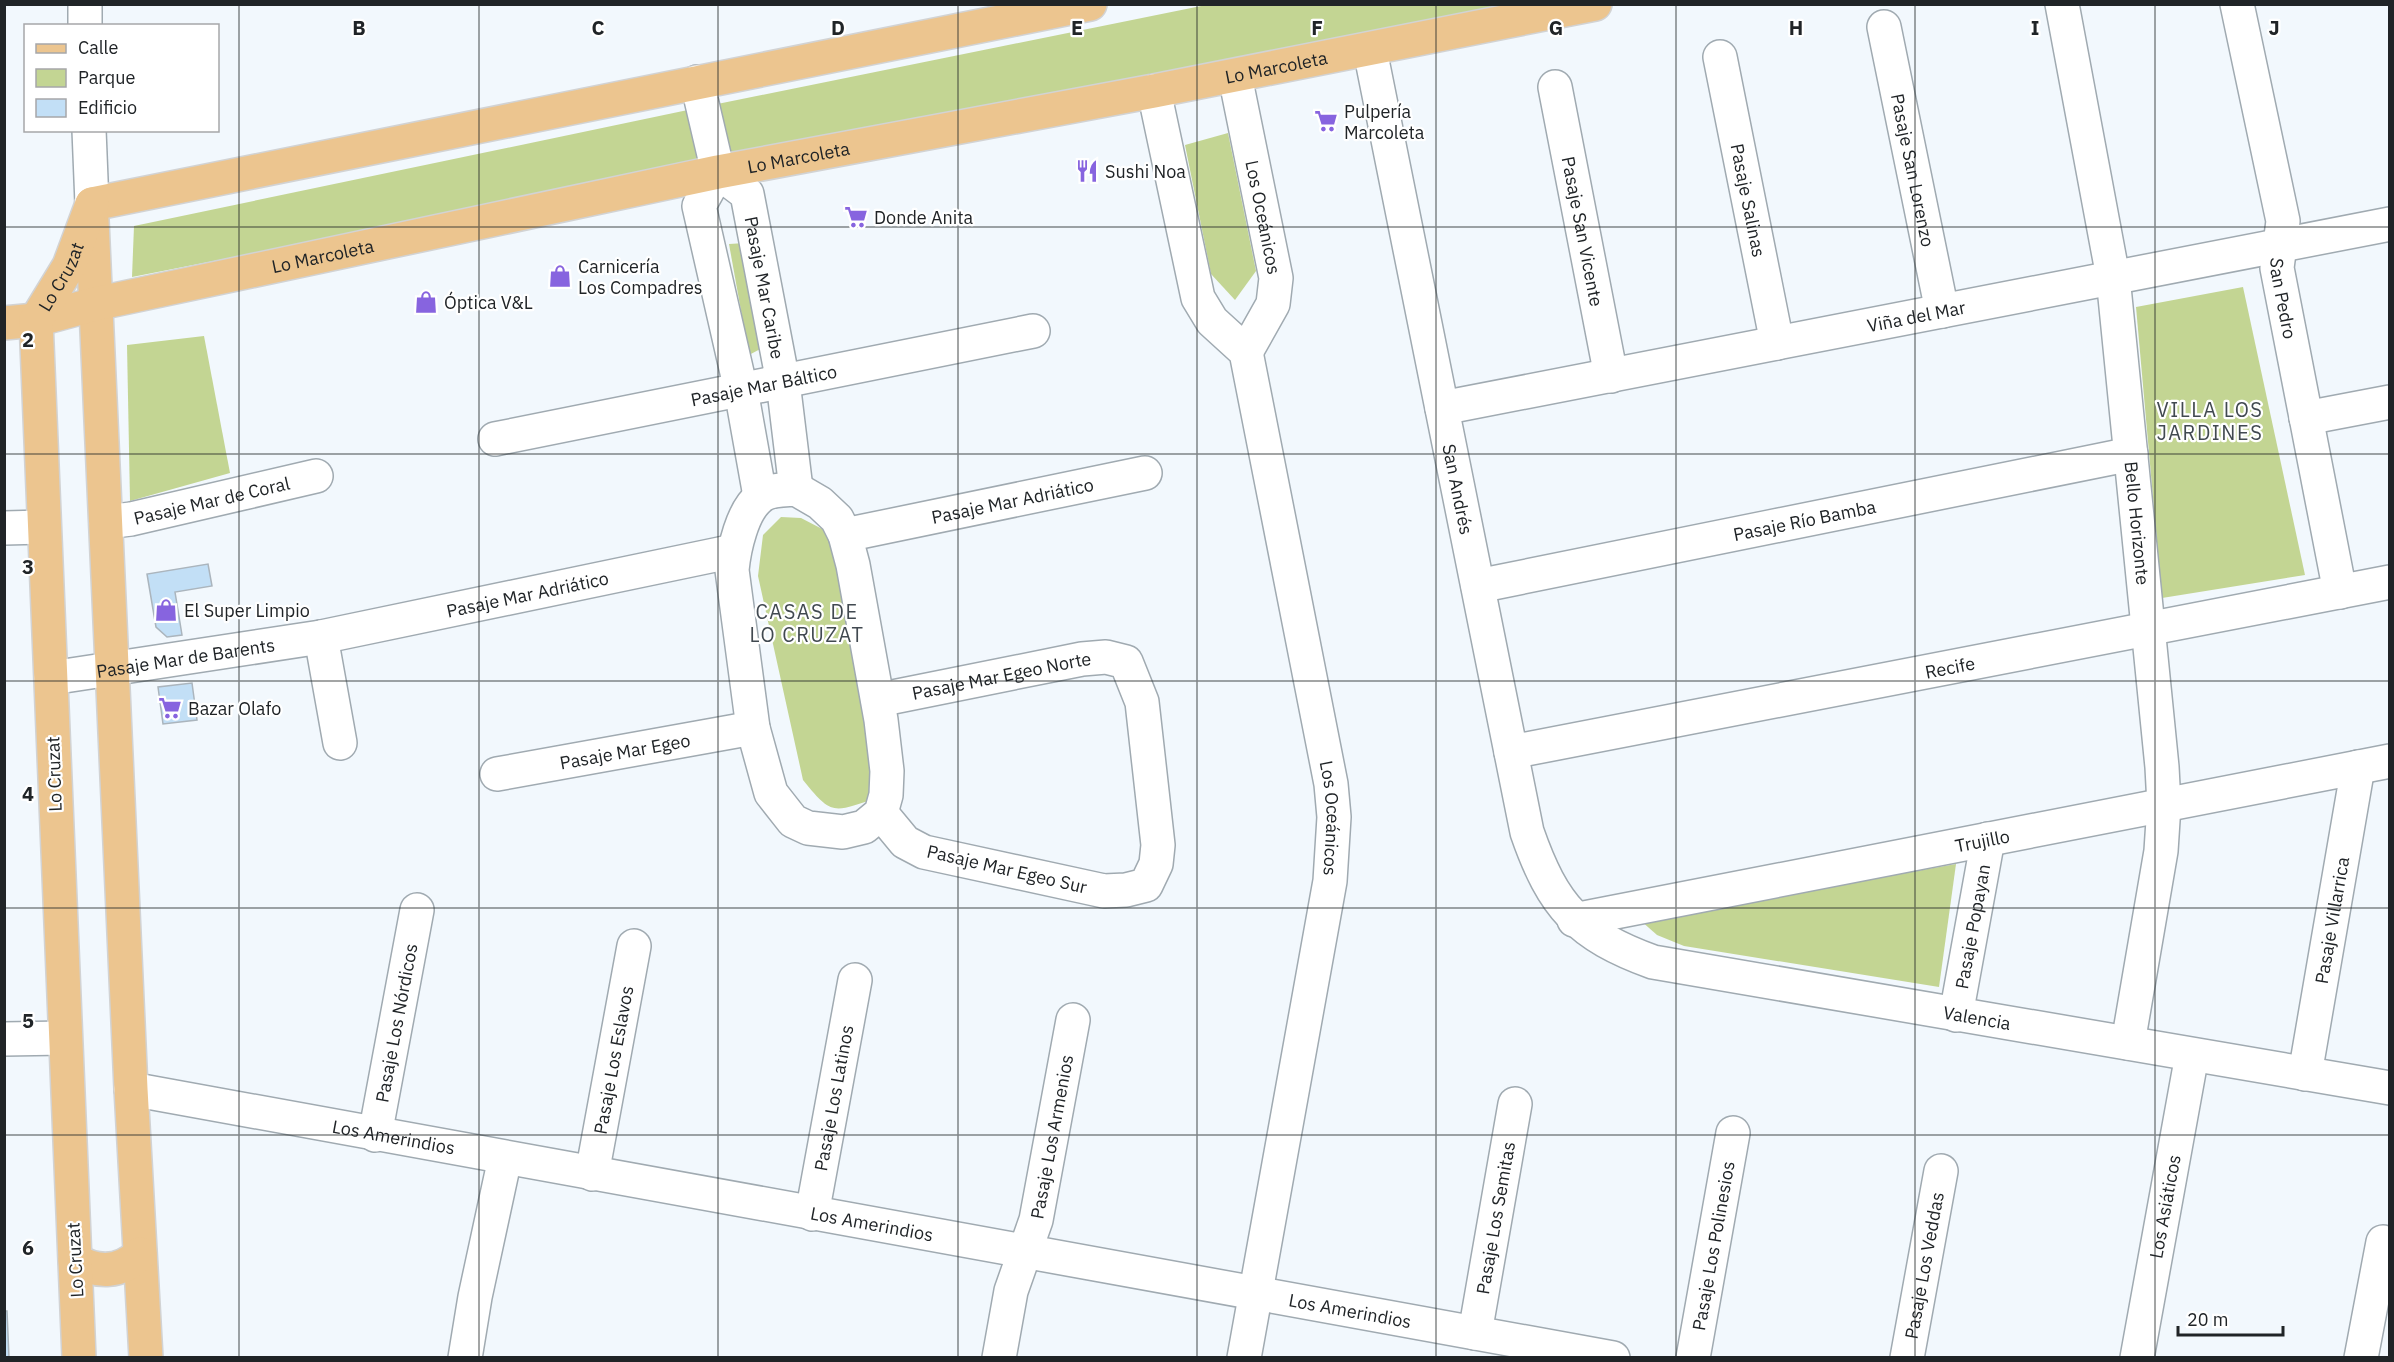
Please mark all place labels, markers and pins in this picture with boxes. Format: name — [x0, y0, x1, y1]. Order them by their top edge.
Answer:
place label: Pulpería Marcoleta — [1344, 100, 1425, 144]
supermarket icon: Pulpería Marcoleta — [1313, 108, 1339, 134]
restaurant icon: Sushi Noa — [1074, 158, 1100, 184]
place label: Sushi Noa — [1105, 160, 1186, 183]
supermarket icon: Donde Anita — [843, 204, 869, 230]
place label: Donde Anita — [874, 206, 974, 229]
place label: Carnicería Los Compadres — [578, 255, 703, 299]
shop icon: Carnicería Los Compadres — [547, 263, 573, 289]
shop icon: Óptica V&L — [413, 289, 439, 315]
place label: Óptica V&L — [444, 291, 533, 314]
shop icon: El Super Limpio — [153, 597, 179, 623]
place label: El Super Limpio — [184, 599, 310, 622]
supermarket icon: Bazar Olafo — [157, 695, 183, 721]
place label: Bazar Olafo — [188, 697, 281, 720]

